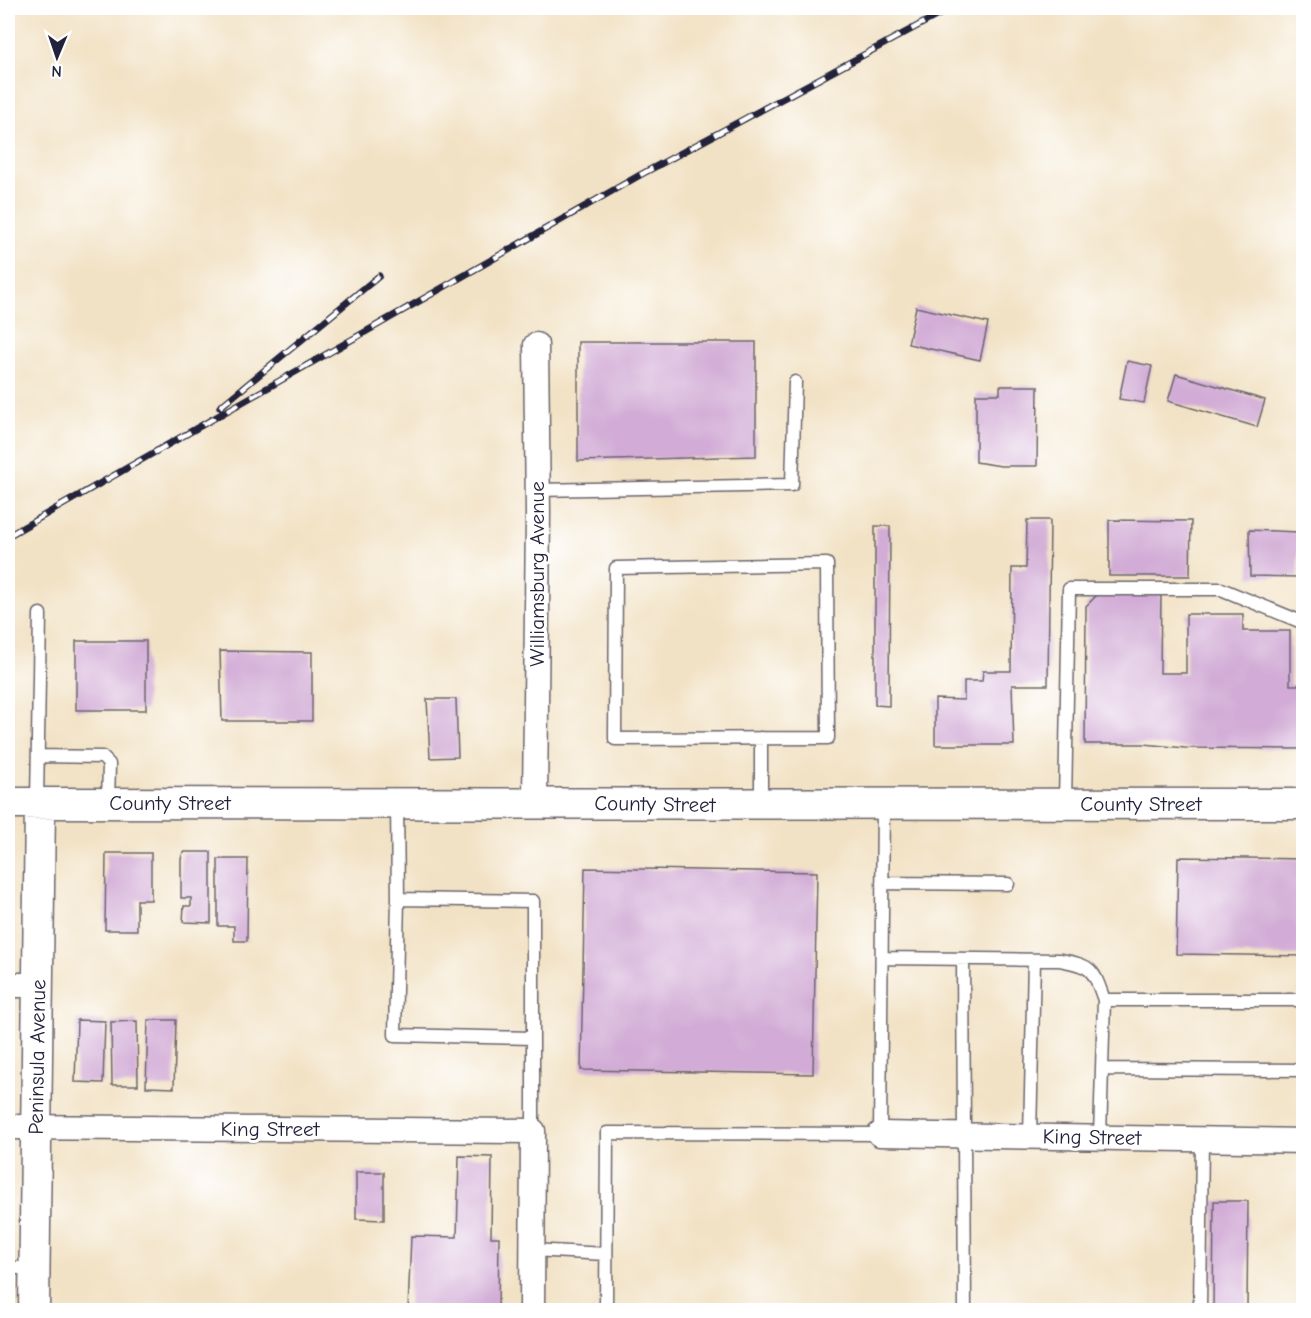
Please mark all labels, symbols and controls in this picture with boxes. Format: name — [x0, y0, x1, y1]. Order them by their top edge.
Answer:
north arrow — [27, 27, 87, 87]
text: N — [51, 62, 62, 80]
street label: Williamsburg Avenue — [525, 481, 549, 667]
street label: County Street — [109, 791, 232, 815]
street label: County Street — [594, 791, 717, 817]
street label: County Street — [1080, 792, 1203, 816]
street label: Peninsula Avenue — [24, 979, 50, 1135]
street label: King Street — [221, 1117, 320, 1141]
street label: King Street — [1042, 1124, 1143, 1150]

